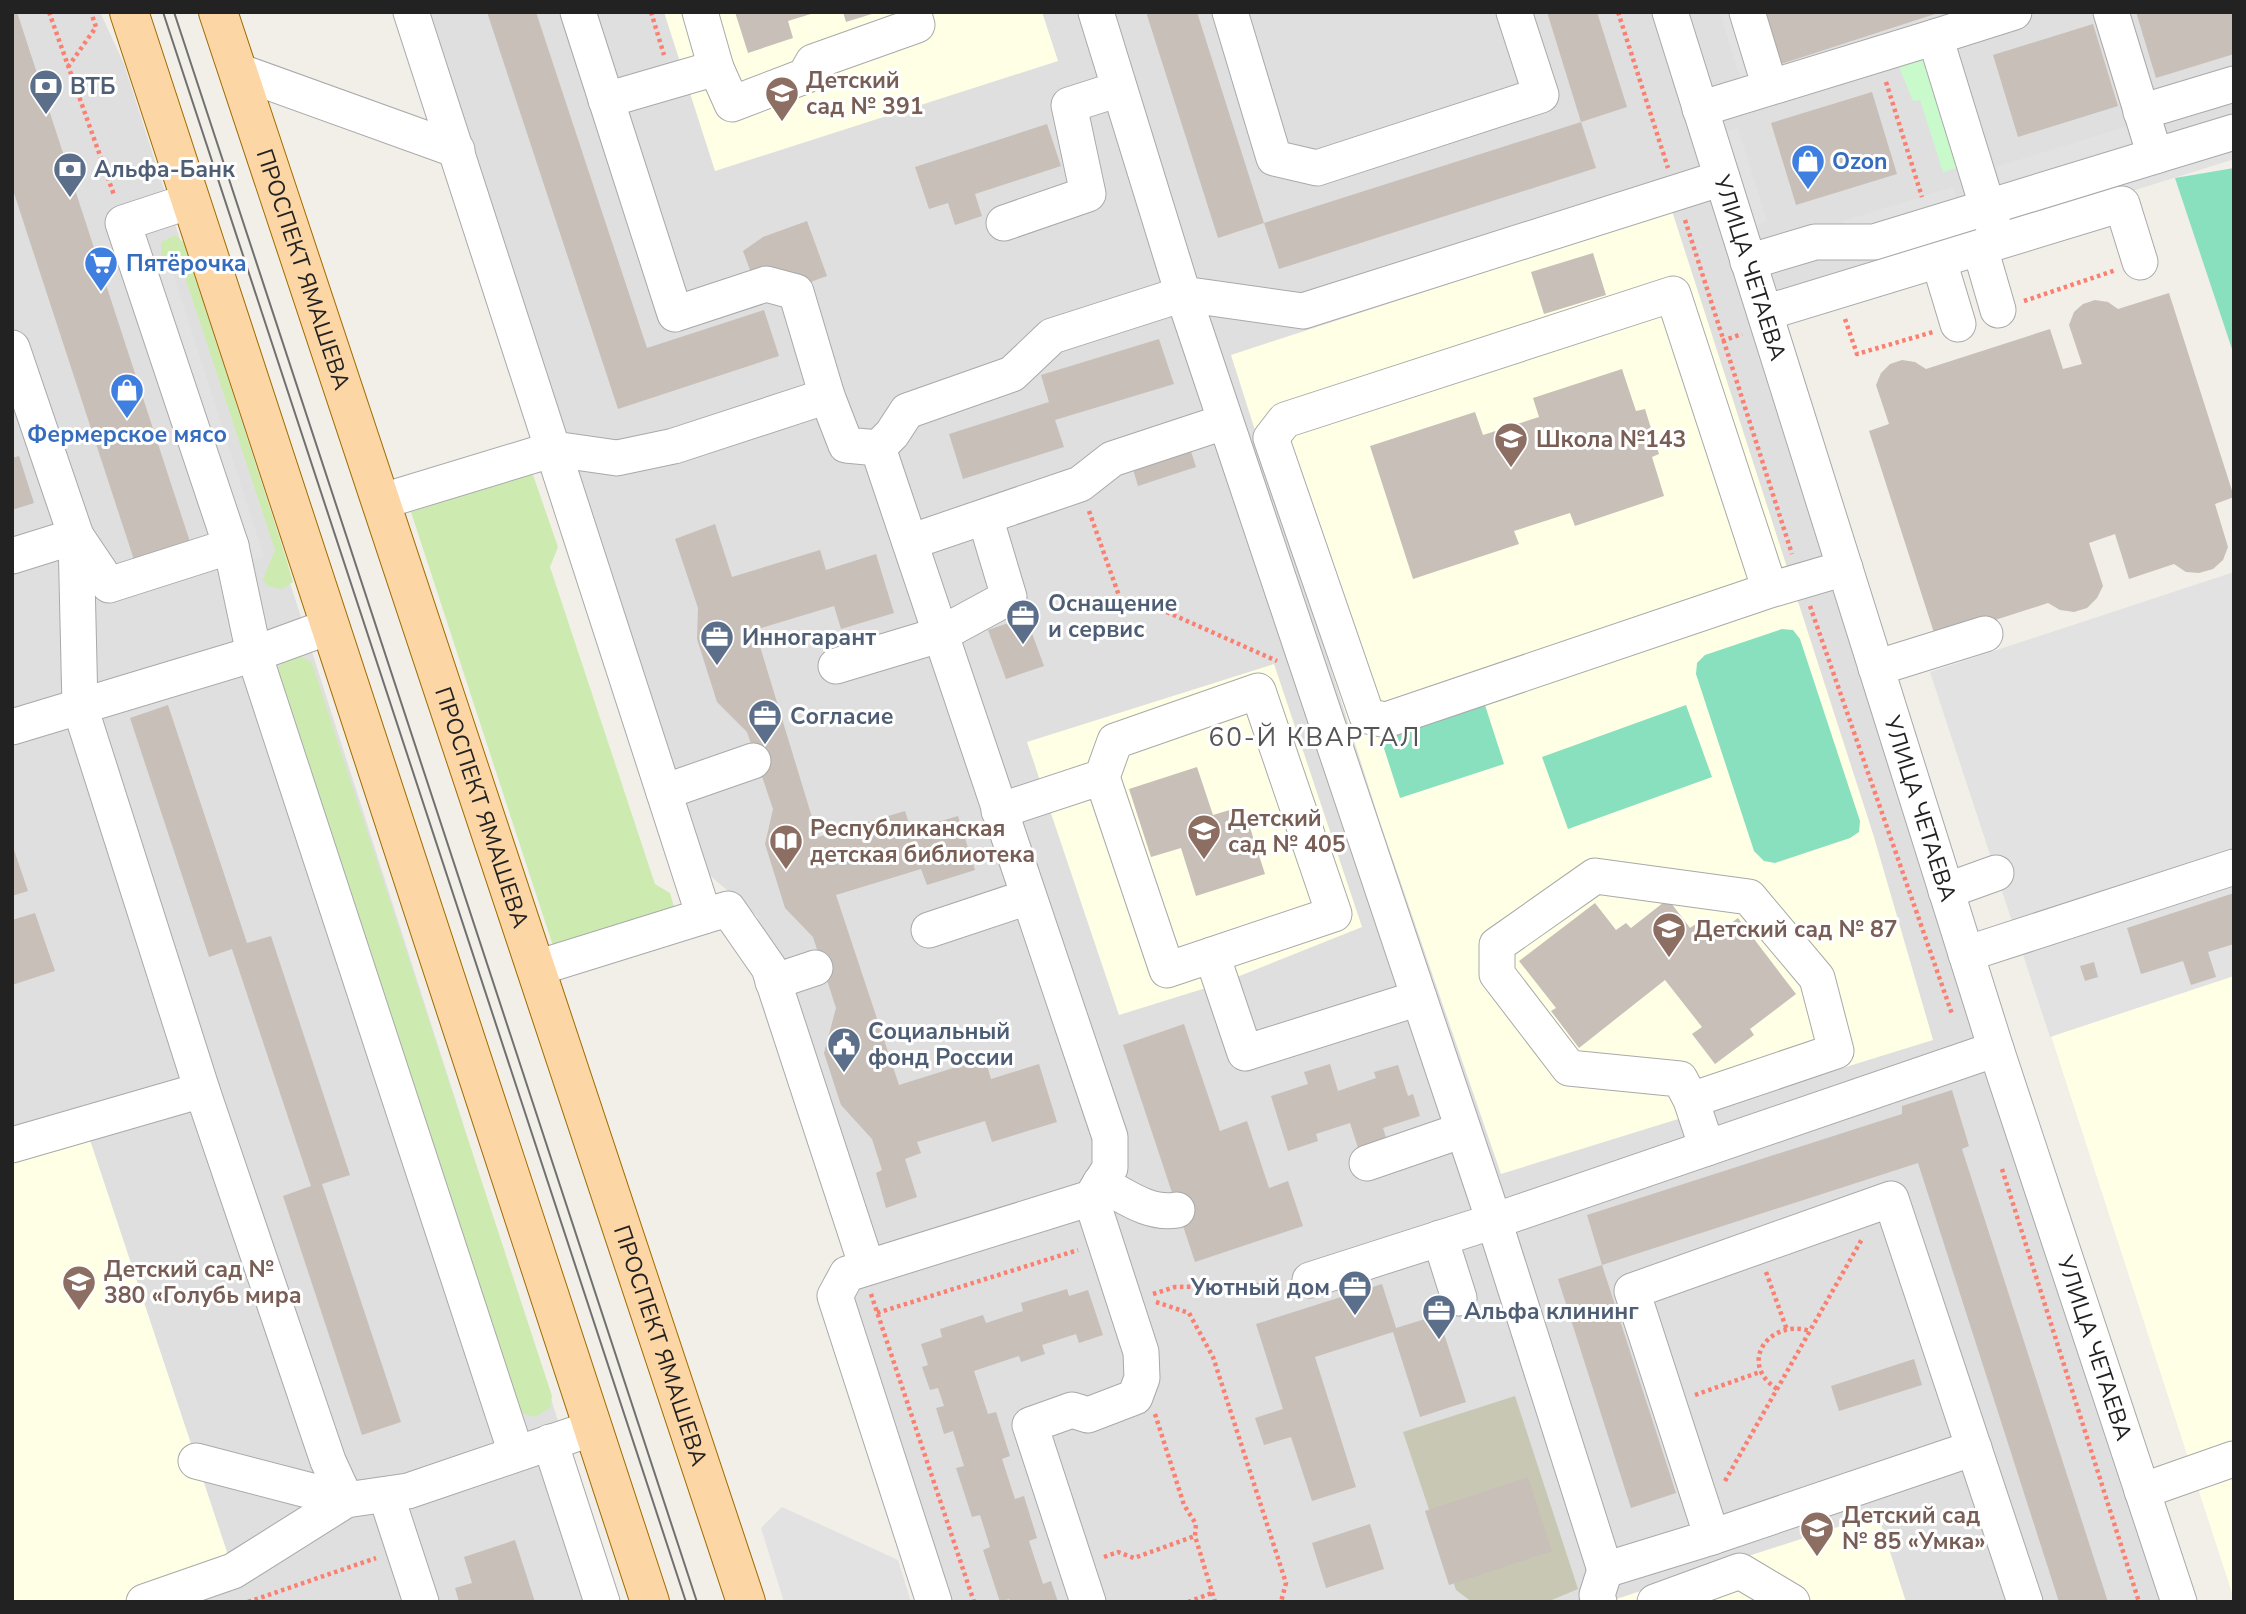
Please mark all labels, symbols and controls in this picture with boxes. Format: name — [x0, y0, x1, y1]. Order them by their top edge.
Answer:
place label: Детский сад № 391 — [806, 65, 923, 122]
bank icon: ВТБ — [27, 67, 65, 116]
place label: ВТБ — [70, 71, 115, 102]
school or university icon: Детский сад № 391 — [763, 74, 801, 123]
shop icon: Ozon — [1789, 142, 1827, 191]
street label: ПРОСПЕКТ ЯМАШЕВА — [249, 145, 357, 394]
place label: Ozon — [1832, 146, 1887, 177]
bank icon: Альфа-Банк — [51, 150, 89, 199]
place label: Альфа-Банк — [94, 154, 235, 185]
street label: УЛИЦА ЧЕТАЕВА — [1706, 170, 1794, 365]
supermarket icon: Пятёрочка — [82, 244, 120, 293]
place label: Пятёрочка — [126, 248, 247, 279]
shop icon: Фермерское мясо — [108, 371, 146, 420]
place label: Фермерское мясо — [27, 419, 227, 450]
school or university icon: Школа №143 — [1492, 420, 1530, 469]
place label: Школа №143 — [1536, 424, 1686, 455]
place label: Оснащение и сервис — [1048, 588, 1177, 645]
office icon: Оснащение и сервис — [1004, 597, 1042, 646]
office icon: Инногарант — [698, 618, 736, 667]
place label: Инногарант — [742, 622, 876, 653]
street label: ПРОСПЕКТ ЯМАШЕВА — [427, 683, 536, 932]
office icon: Согласие — [746, 697, 784, 746]
place label: Согласие — [790, 701, 894, 732]
street label: УЛИЦА ЧЕТАЕВА — [1876, 711, 1964, 906]
district label: 60-Й КВАРТАЛ — [1209, 720, 1421, 755]
place label: Детский сад № 405 — [1228, 803, 1345, 860]
school or university icon: Детский сад № 405 — [1185, 812, 1223, 861]
place label: Республиканская детская библиотека — [810, 813, 1035, 870]
library icon: Республиканская детская библиотека — [767, 822, 805, 871]
school or university icon: Детский сад № 87 — [1650, 910, 1688, 959]
place label: Детский сад № 87 — [1694, 914, 1898, 945]
place label: Социальный фонд России — [868, 1016, 1014, 1073]
public building icon: Социальный фонд России — [825, 1025, 863, 1074]
street label: ПРОСПЕКТ ЯМАШЕВА — [606, 1221, 715, 1470]
street label: УЛИЦА ЧЕТАЕВА — [2049, 1251, 2140, 1445]
place label: Детский сад № 380 «Голубь мира — [104, 1254, 302, 1311]
school or university icon: Детский сад № 380 «Голубь мира — [60, 1263, 98, 1312]
office icon: Уютный дом — [1336, 1268, 1374, 1317]
place label: Уютный дом — [1190, 1272, 1330, 1303]
office icon: Альфа клининг — [1420, 1292, 1458, 1341]
place label: Альфа клининг — [1464, 1296, 1639, 1327]
place label: Детский сад № 85 «Умка» — [1842, 1500, 1986, 1557]
school or university icon: Детский сад № 85 «Умка» — [1798, 1509, 1836, 1558]

